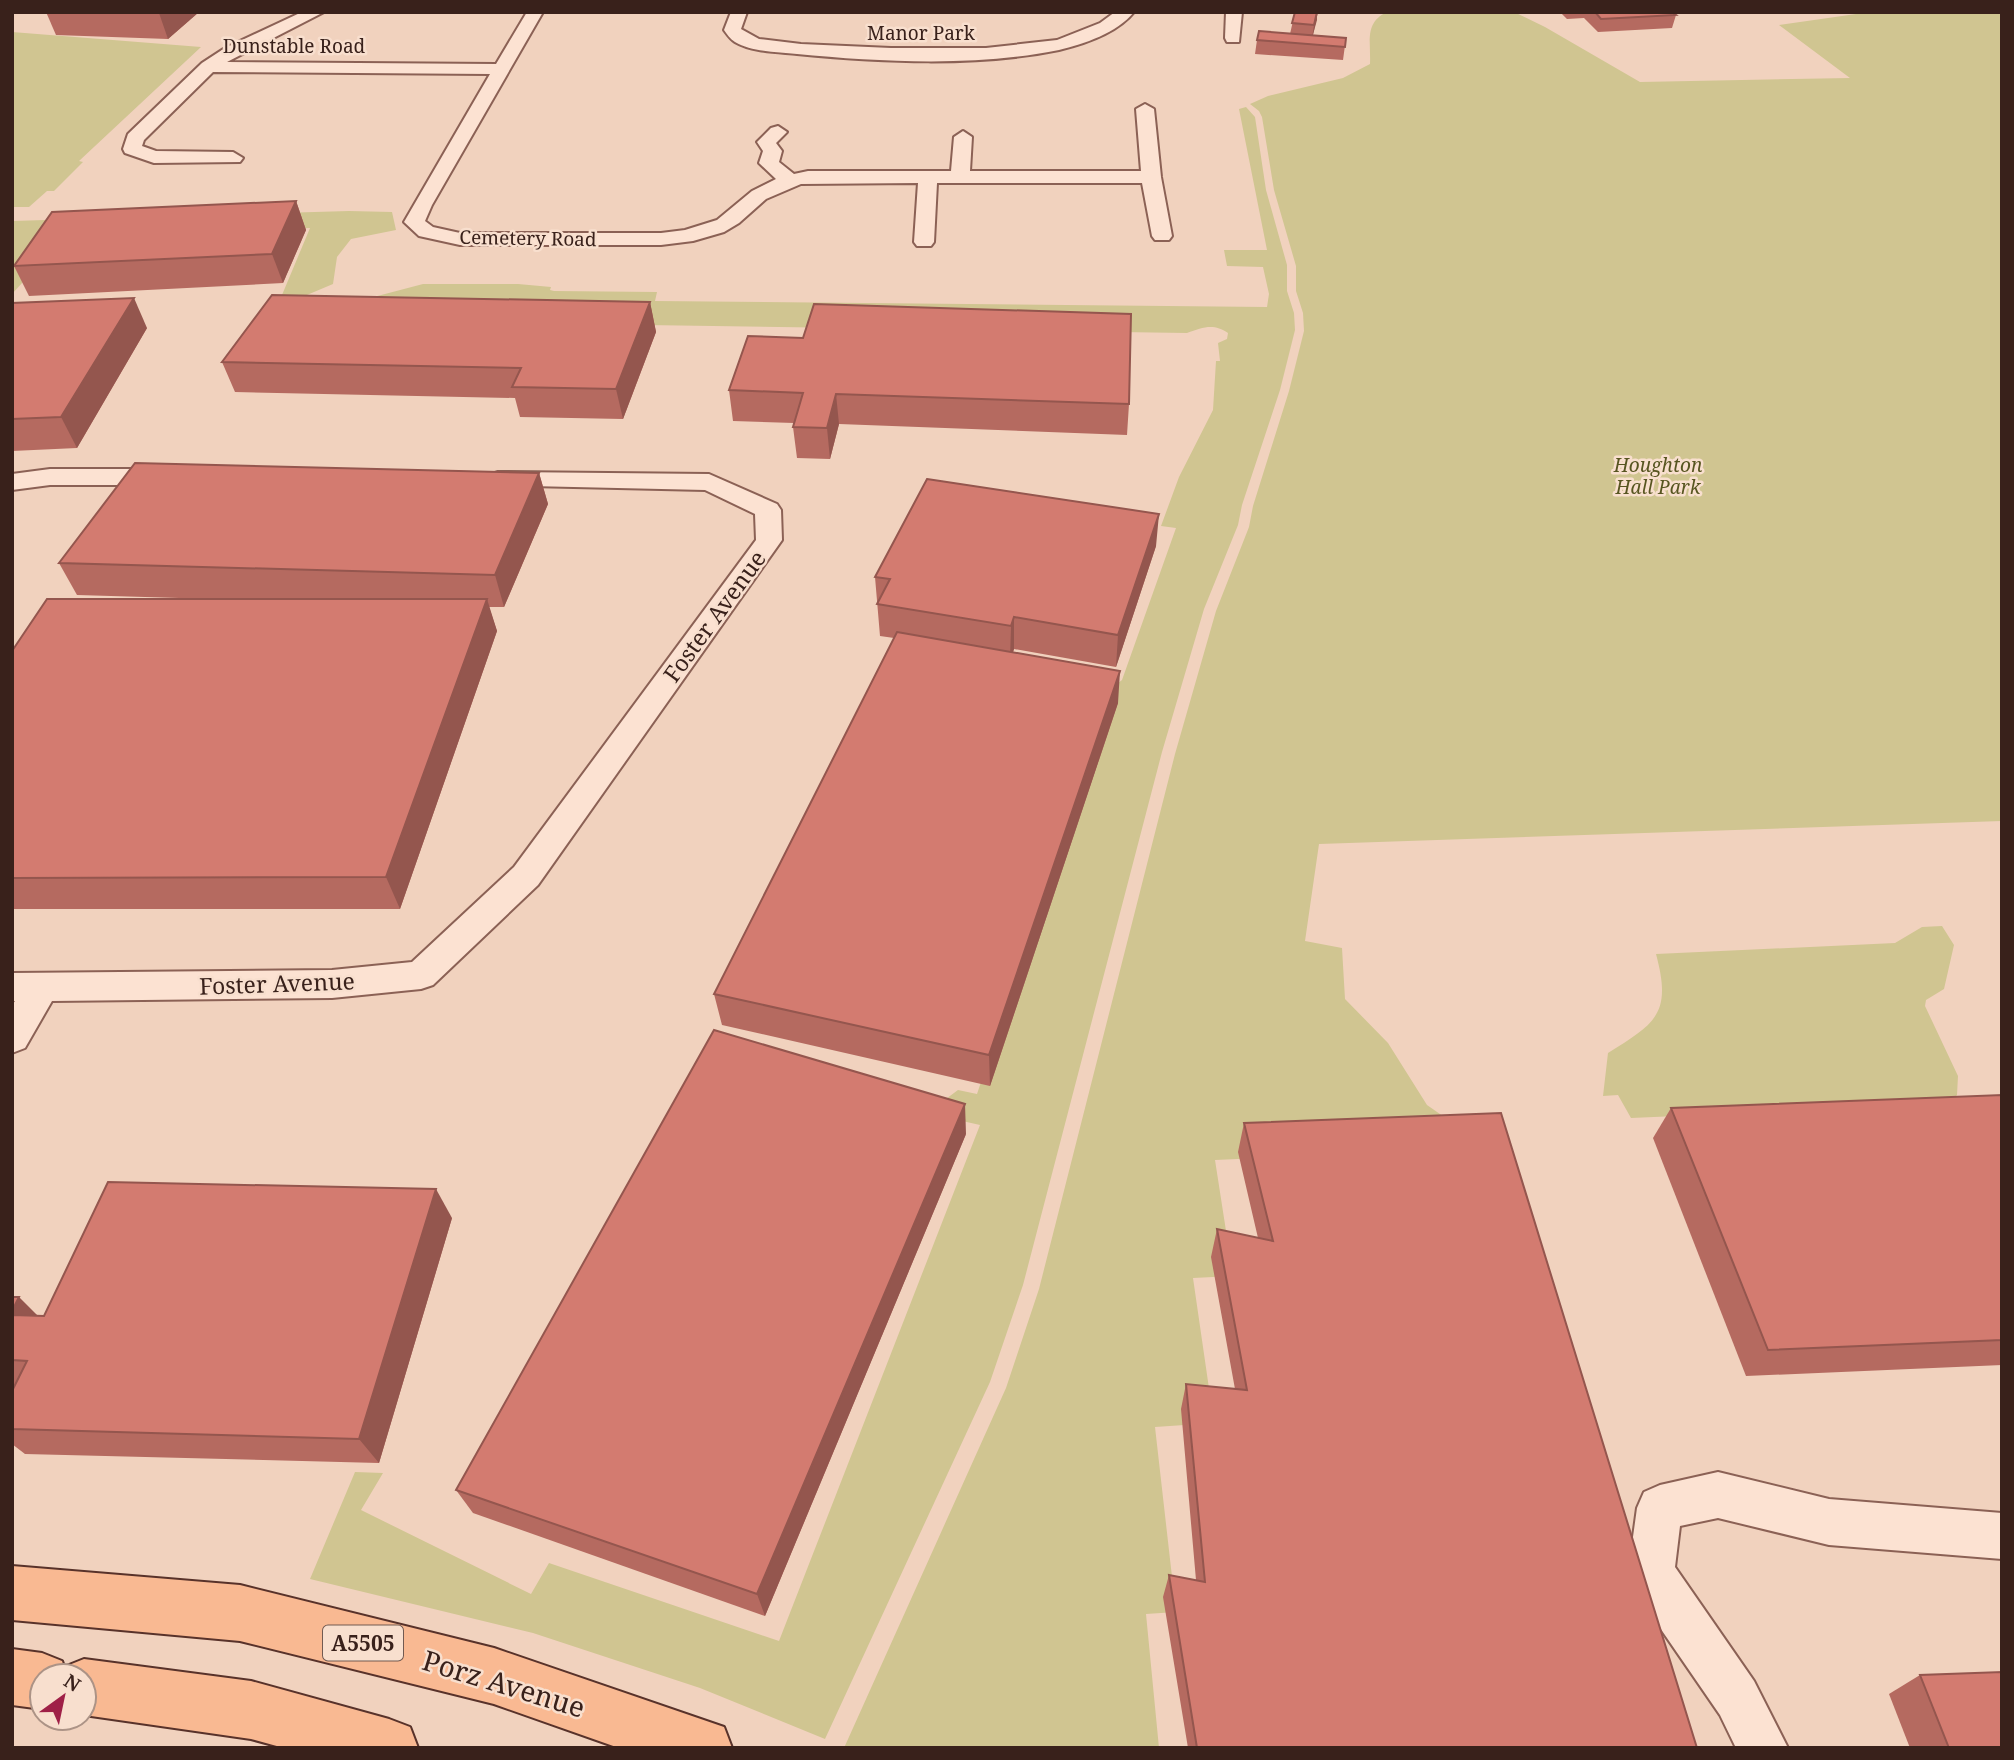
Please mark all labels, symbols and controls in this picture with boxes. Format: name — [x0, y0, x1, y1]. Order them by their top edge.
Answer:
street label: Manor Park — [867, 20, 976, 46]
street label: Dunstable Road — [223, 33, 366, 59]
street label: Cemetery Road — [459, 224, 597, 252]
park label: Houghton Hall Park — [1613, 452, 1703, 500]
street label: Foster Avenue — [655, 544, 773, 688]
street label: Foster Avenue — [199, 964, 355, 1002]
road number: A5505 — [323, 1626, 403, 1660]
street label: Porz Avenue — [418, 1640, 590, 1726]
north arrow — [28, 1662, 98, 1732]
text: N — [59, 1668, 86, 1698]

